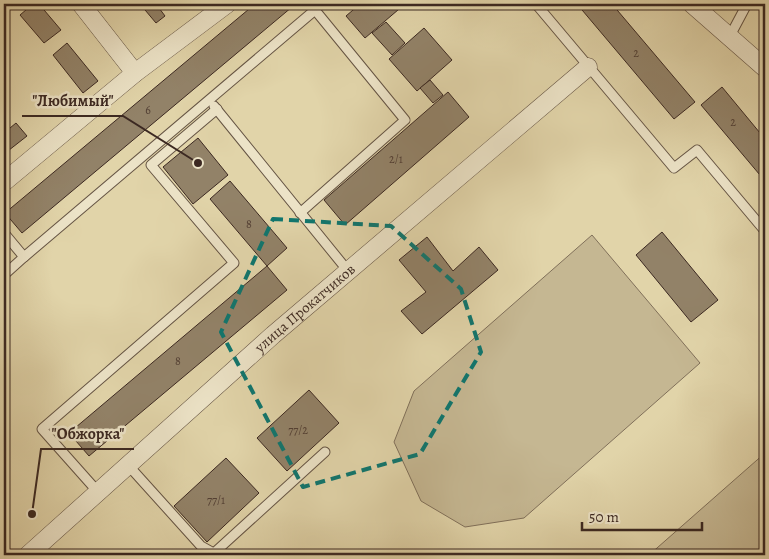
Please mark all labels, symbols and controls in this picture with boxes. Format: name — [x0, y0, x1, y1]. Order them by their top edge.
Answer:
house number: 2 — [633, 45, 639, 61]
callout: "Любимый" — [22, 85, 123, 116]
text: "Любимый" — [32, 90, 114, 112]
house number: 6 — [145, 102, 151, 118]
house number: 2 — [730, 114, 736, 130]
house number: 2/1 — [389, 151, 403, 167]
house number: 8 — [246, 216, 252, 232]
street label: улица Прокатчиков — [249, 259, 360, 358]
house number: 8 — [175, 353, 181, 369]
callout: "Обжорка" — [41, 418, 134, 449]
house number: 77/2 — [288, 422, 308, 438]
text: "Обжорка" — [52, 423, 124, 445]
house number: 77/1 — [207, 492, 225, 508]
scale bar — [582, 499, 702, 531]
text: 50 m — [589, 507, 619, 527]

